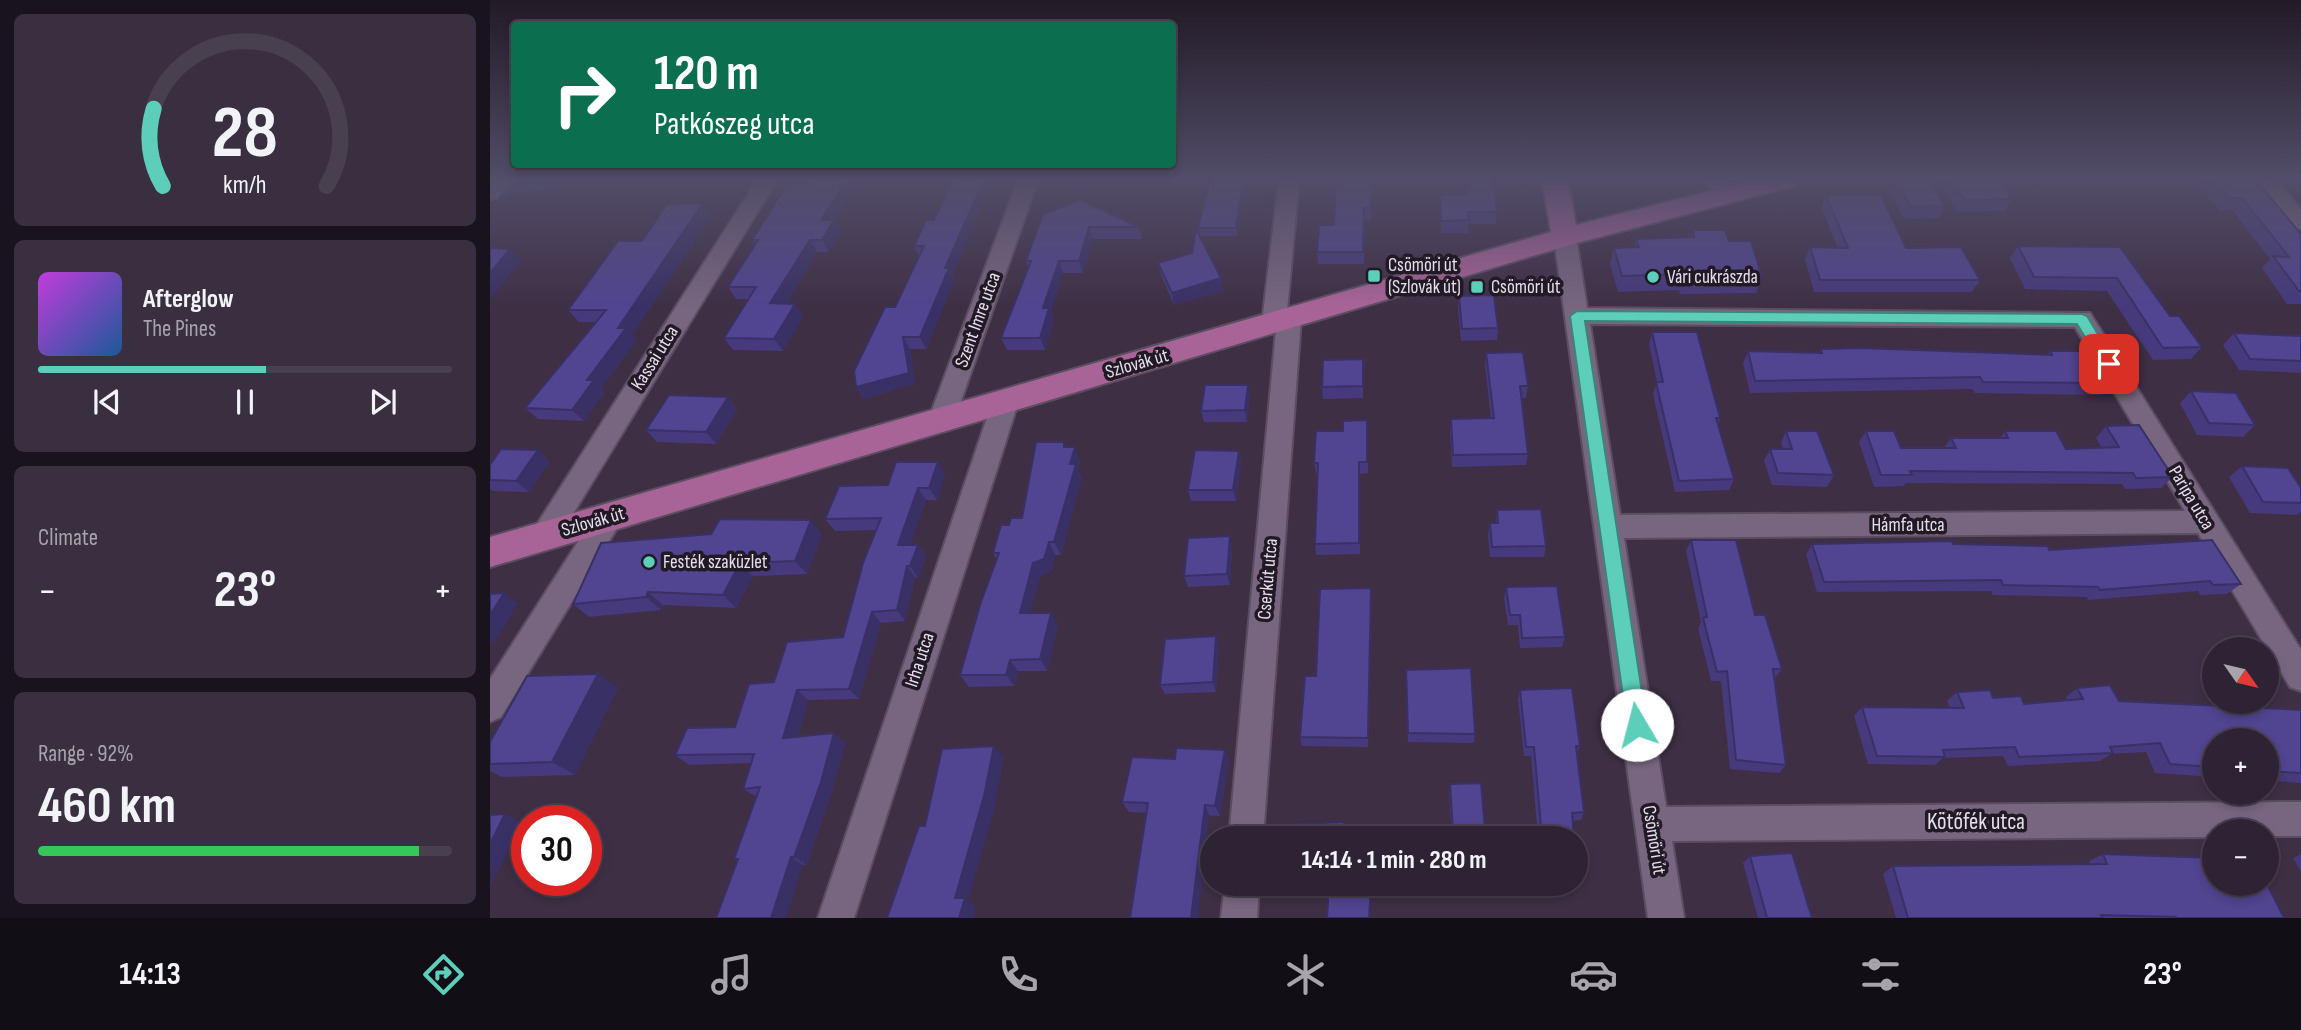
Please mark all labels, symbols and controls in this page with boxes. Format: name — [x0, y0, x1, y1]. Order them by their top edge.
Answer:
text: 120 m — [654, 45, 759, 104]
icon: right — [539, 49, 630, 140]
text: 28 — [212, 90, 278, 178]
text: Patkószeg utca — [654, 105, 815, 144]
text: km/h — [223, 170, 267, 201]
place label: Csömöri út (Szlovák út) — [1388, 254, 1461, 299]
place label: Vári cukrászda — [1667, 266, 1758, 289]
marker: Csömöri út (Szlovák út) — [1366, 268, 1382, 284]
street label: Szent Imre utca — [950, 269, 1006, 371]
marker: Vári cukrászda — [1645, 269, 1661, 285]
place label: Csömöri út — [1491, 276, 1561, 299]
marker: Csömöri út — [1469, 279, 1485, 295]
text: Afterglow — [143, 284, 234, 315]
text: The Pines — [143, 315, 216, 343]
street label: Kassai utca — [626, 322, 684, 394]
pin — [2079, 334, 2139, 394]
street label: Szlovák út — [1103, 344, 1171, 384]
icon: arrive — [2090, 345, 2128, 383]
icon: previous — [88, 383, 126, 421]
icon: pause — [226, 383, 264, 421]
icon: next — [364, 383, 402, 421]
street label: Paripa utca — [2163, 462, 2219, 534]
street label: Szlovák út — [559, 502, 627, 542]
street label: Hámfa utca — [1871, 514, 1945, 537]
text: Climate — [38, 524, 98, 552]
street label: Cserkút utca — [1253, 538, 1283, 620]
place label: Festék szaküzlet — [663, 551, 768, 574]
marker: Festék szaküzlet — [641, 554, 657, 570]
text: 23° — [214, 559, 276, 622]
text: − — [38, 569, 57, 614]
text: + — [433, 569, 452, 614]
street label: Irha utca — [900, 630, 940, 690]
north arrow — [2202, 637, 2278, 714]
map controls — [2202, 637, 2279, 896]
position arrow — [1600, 688, 1674, 762]
button: + — [2202, 728, 2279, 805]
text: Range · 92% — [38, 740, 134, 768]
text: 460 km — [38, 775, 176, 838]
street label: Csömöri út — [1637, 804, 1671, 876]
speed limit sign: 30 — [511, 805, 602, 896]
street label: Kötőfék utca — [1927, 808, 2025, 836]
button: − — [2202, 819, 2279, 896]
text: 14:14 · 1 min · 280 m — [1301, 845, 1487, 876]
icon: directions — [419, 950, 468, 999]
icon: music — [707, 950, 756, 999]
icon: phone — [994, 950, 1043, 999]
icon: climate — [1281, 950, 1330, 999]
icon: car — [1569, 950, 1618, 999]
icon: filters — [1856, 950, 1905, 999]
text: 14:13 — [119, 955, 181, 994]
text: 23° — [2143, 955, 2182, 994]

